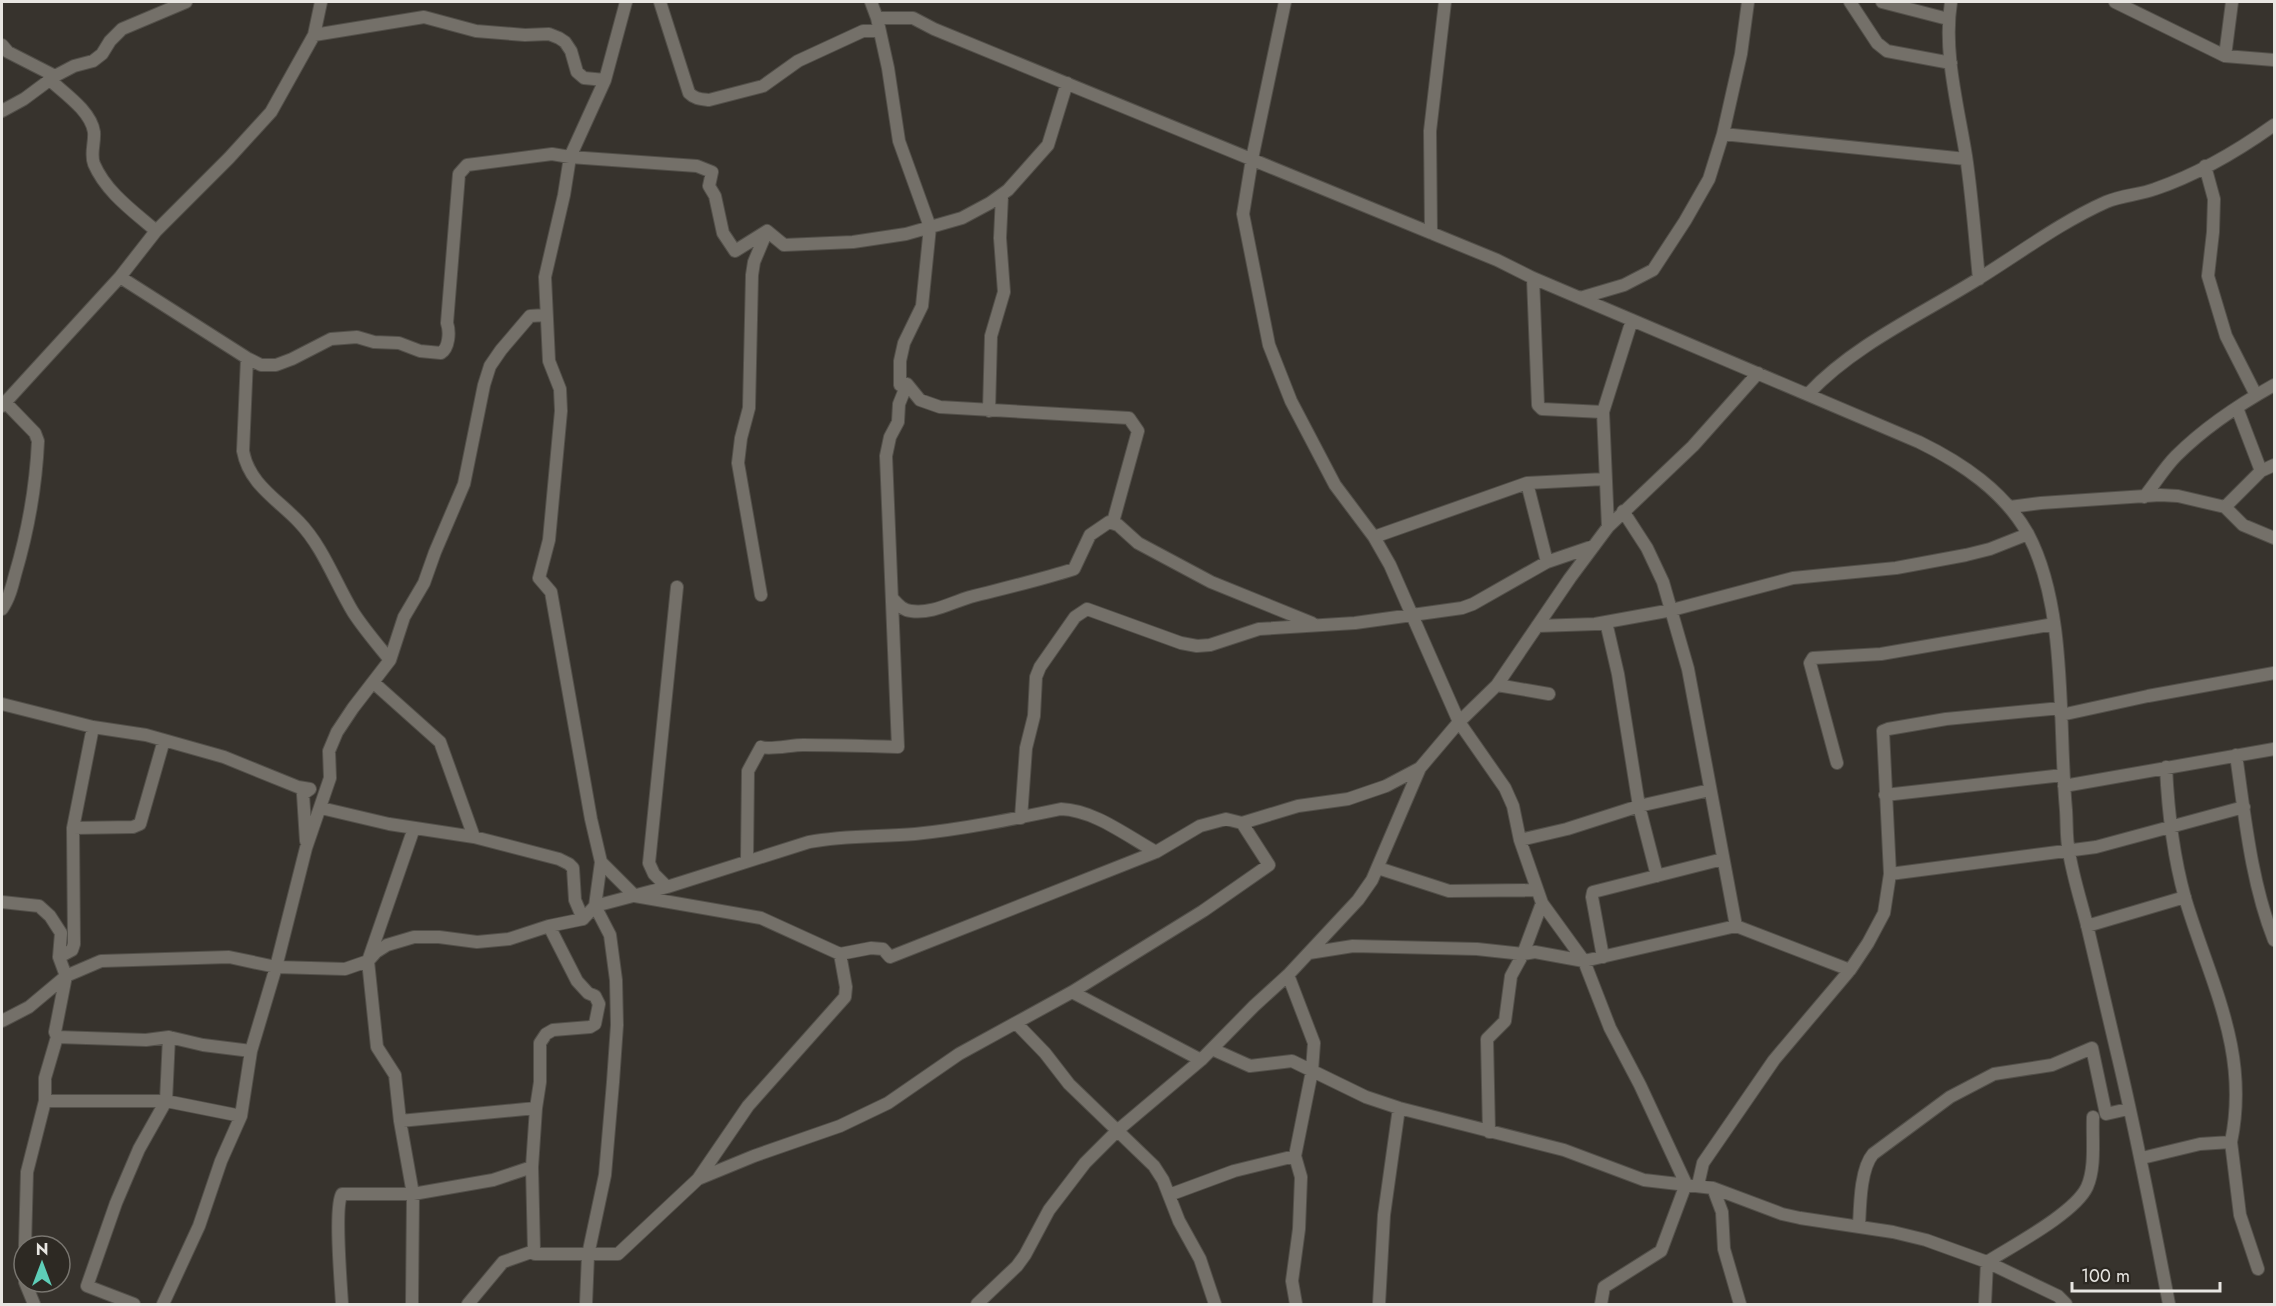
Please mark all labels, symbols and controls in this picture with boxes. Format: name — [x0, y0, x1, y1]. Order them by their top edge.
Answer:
north arrow — [12, 1234, 72, 1294]
text: N — [36, 1238, 48, 1261]
scale bar — [2072, 1255, 2220, 1293]
text: 100 m — [2081, 1263, 2130, 1289]

